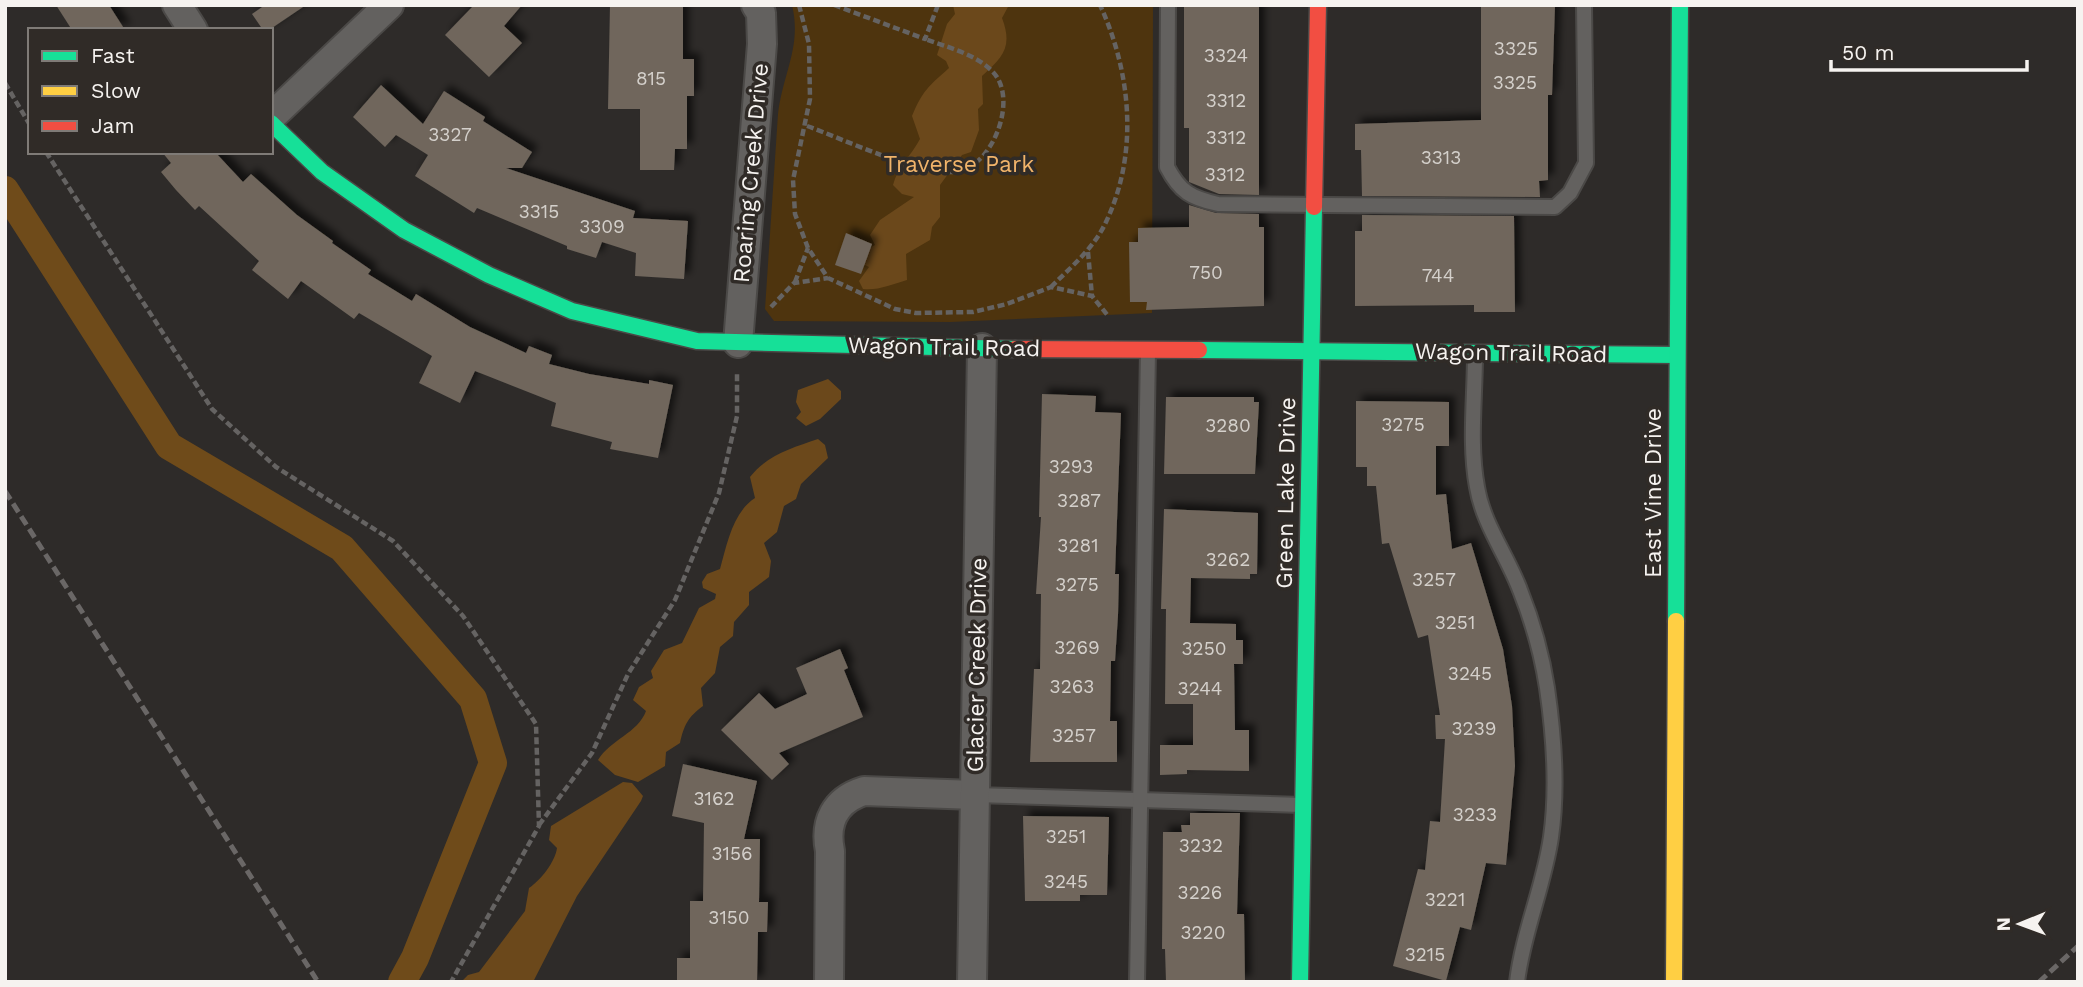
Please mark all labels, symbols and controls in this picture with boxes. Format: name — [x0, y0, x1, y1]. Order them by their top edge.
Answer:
legend — [28, 28, 273, 154]
scale bar — [1831, 28, 2027, 72]
house number: 3325 — [1494, 37, 1538, 60]
text: 50 m — [1842, 40, 1894, 65]
text: Fast — [91, 43, 135, 68]
house number: 3324 — [1204, 44, 1248, 67]
street label: Roaring Creek Drive — [728, 62, 774, 284]
house number: 815 — [636, 67, 666, 90]
house number: 3325 — [1493, 71, 1537, 94]
text: Slow — [91, 78, 141, 103]
house number: 3312 — [1206, 89, 1246, 112]
text: Jam — [91, 113, 134, 138]
house number: 3327 — [428, 123, 472, 146]
house number: 3312 — [1206, 126, 1246, 149]
house number: 3313 — [1421, 146, 1461, 169]
park label: Traverse Park — [884, 151, 1034, 178]
house number: 3312 — [1205, 163, 1245, 186]
house number: 3315 — [519, 200, 559, 223]
house number: 3309 — [579, 215, 625, 238]
house number: 750 — [1189, 261, 1223, 284]
house number: 744 — [1422, 264, 1454, 287]
street label: Wagon Trail Road — [848, 332, 1040, 362]
street label: Wagon Trail Road — [1415, 338, 1607, 368]
street label: Green Lake Drive — [1271, 397, 1301, 589]
street label: East Vine Drive — [1640, 408, 1667, 578]
house number: 3275 — [1381, 413, 1425, 436]
house number: 3280 — [1205, 414, 1251, 437]
house number: 3293 — [1049, 455, 1093, 478]
house number: 3287 — [1057, 489, 1101, 512]
house number: 3281 — [1057, 534, 1099, 557]
house number: 3262 — [1206, 548, 1250, 571]
street label: Glacier Creek Drive — [962, 557, 992, 773]
house number: 3257 — [1412, 568, 1456, 591]
house number: 3275 — [1055, 573, 1099, 596]
house number: 3251 — [1435, 611, 1475, 634]
house number: 3269 — [1054, 636, 1100, 659]
house number: 3250 — [1181, 637, 1227, 660]
house number: 3245 — [1448, 662, 1492, 685]
house number: 3263 — [1050, 675, 1094, 698]
house number: 3244 — [1178, 677, 1222, 700]
house number: 3239 — [1452, 717, 1496, 740]
house number: 3257 — [1052, 724, 1096, 747]
house number: 3162 — [693, 787, 735, 810]
house number: 3233 — [1453, 803, 1497, 826]
house number: 3251 — [1046, 825, 1086, 848]
house number: 3232 — [1179, 834, 1223, 857]
house number: 3156 — [711, 842, 753, 865]
house number: 3245 — [1044, 870, 1088, 893]
house number: 3226 — [1178, 881, 1222, 904]
house number: 3221 — [1425, 888, 1465, 911]
north arrow — [1985, 889, 2055, 959]
house number: 3150 — [708, 906, 750, 929]
text: N — [1992, 917, 2015, 932]
house number: 3220 — [1180, 921, 1226, 944]
house number: 3215 — [1405, 943, 1445, 966]

